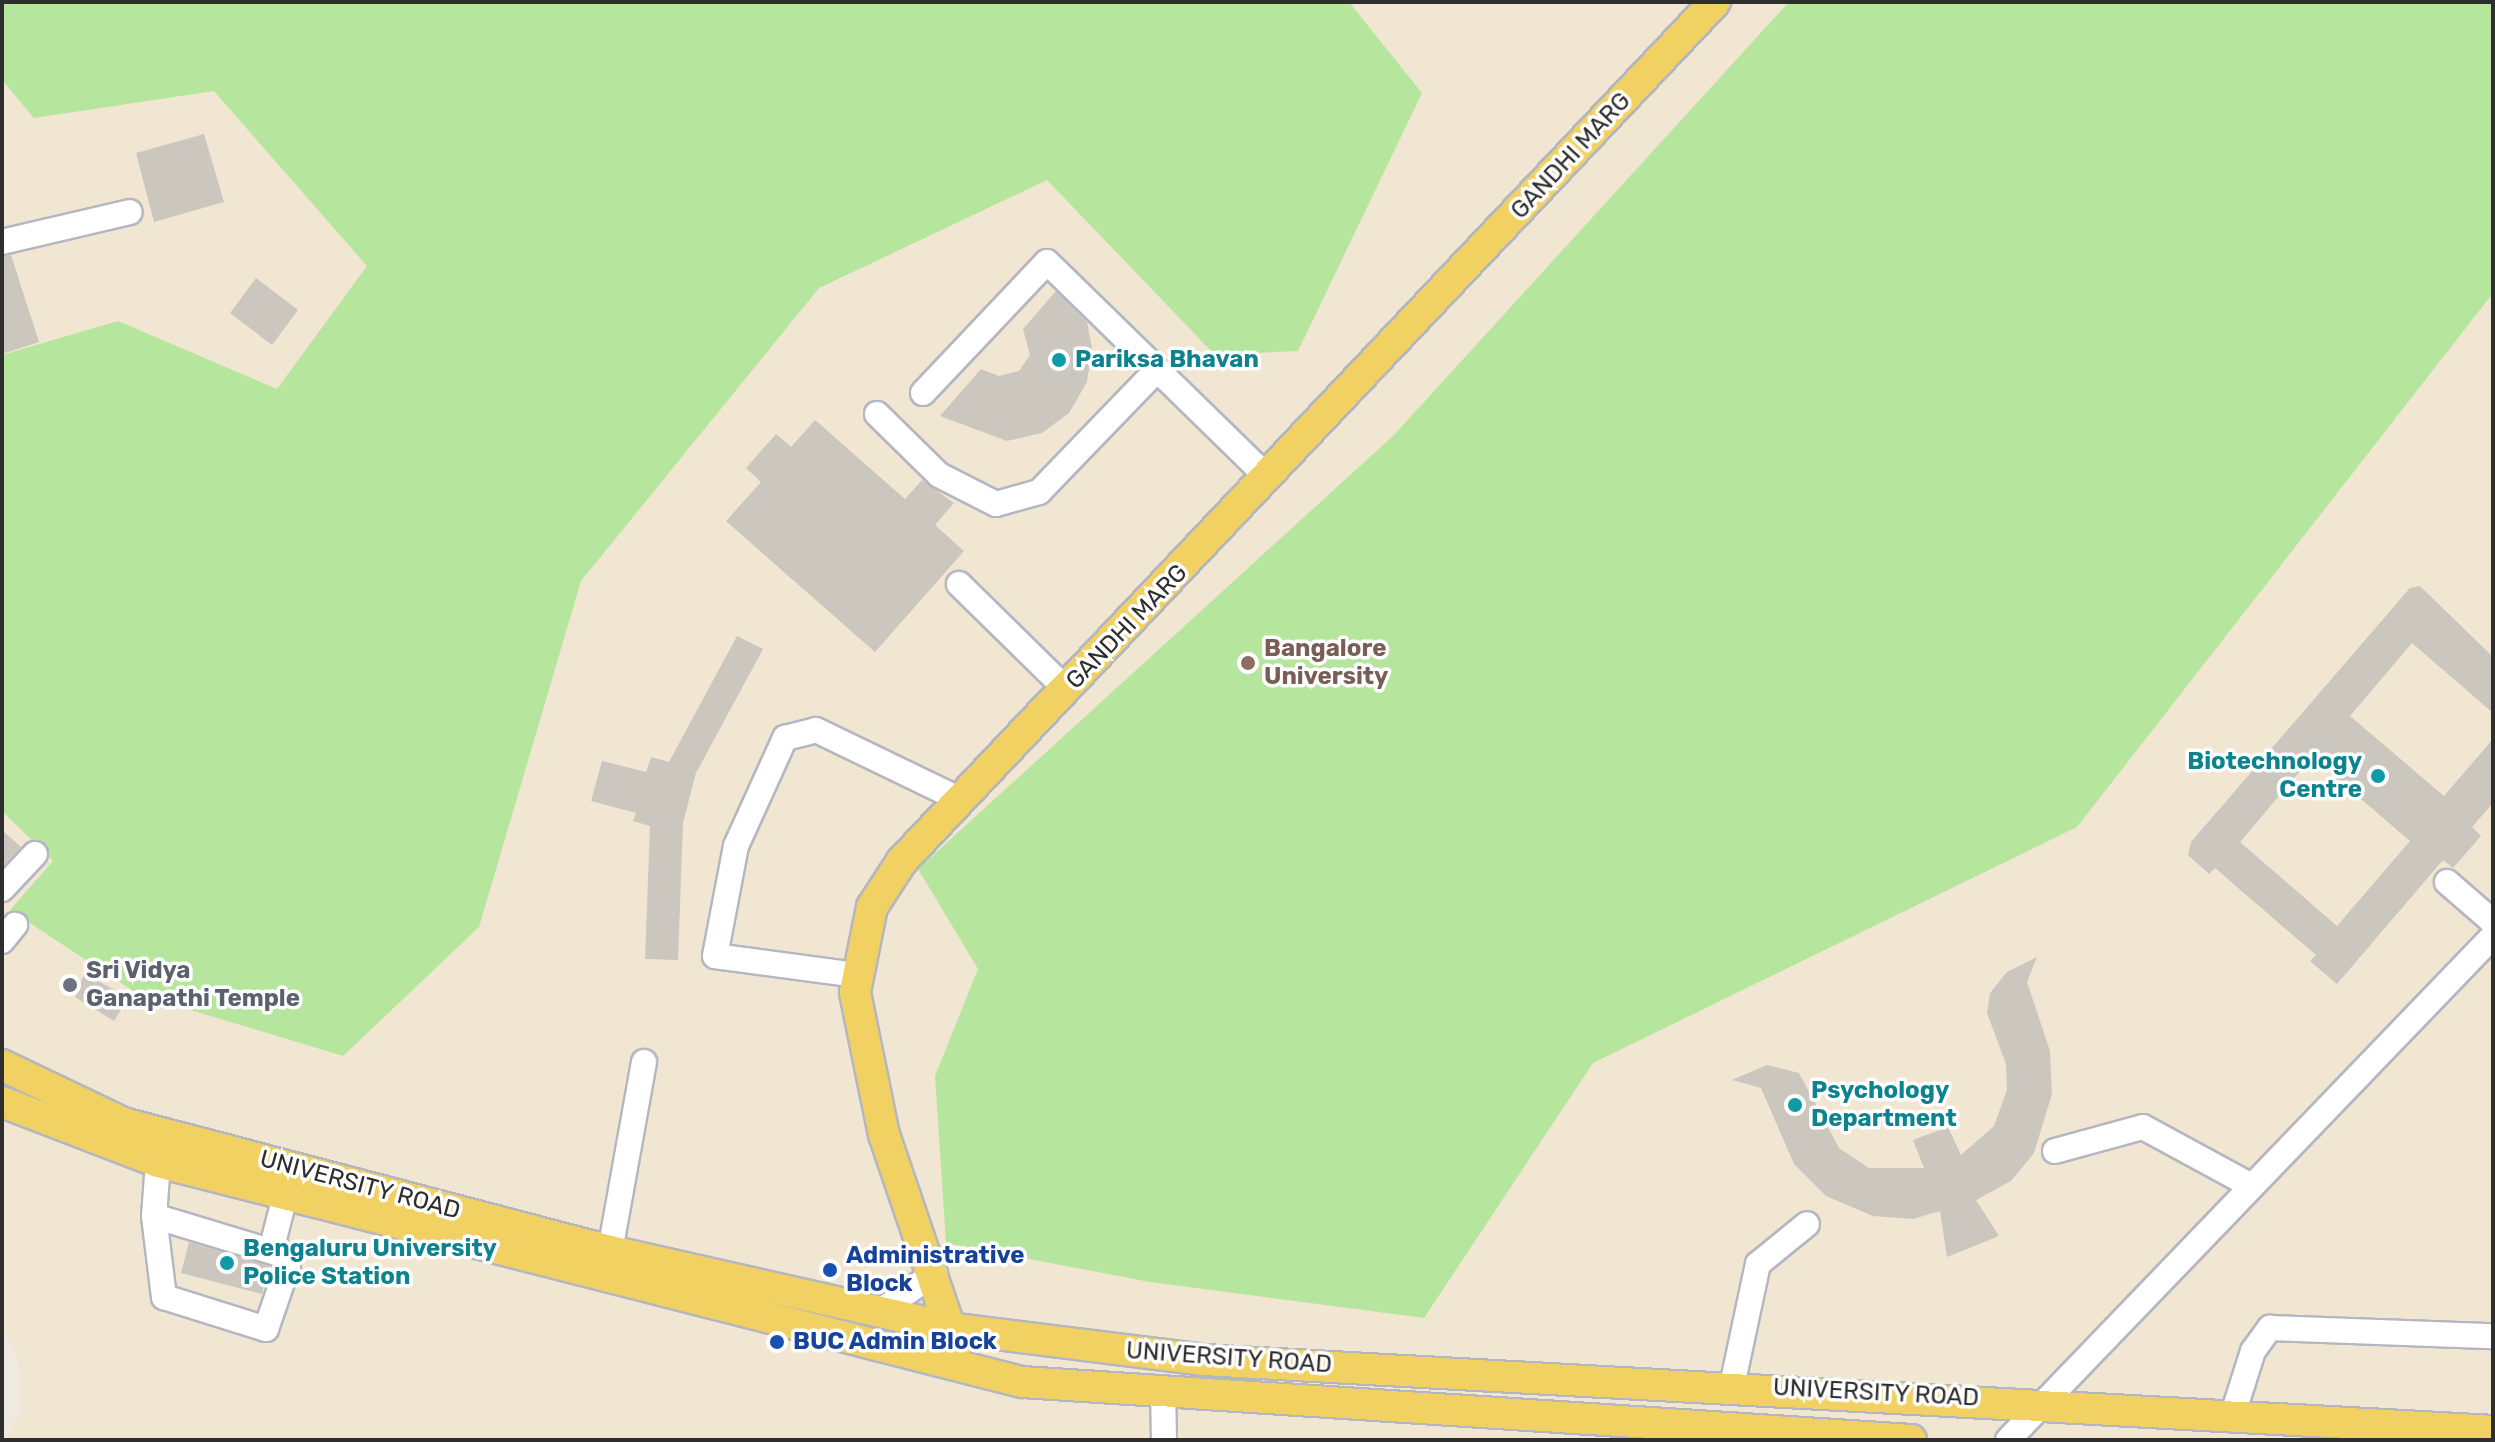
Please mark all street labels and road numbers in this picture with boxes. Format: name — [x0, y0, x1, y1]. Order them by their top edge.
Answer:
street label: GANDHI MARG — [1505, 87, 1637, 225]
street label: GANDHI MARG — [1060, 559, 1194, 695]
street label: UNIVERSITY ROAD — [256, 1144, 464, 1226]
street label: UNIVERSITY ROAD — [1125, 1336, 1333, 1380]
street label: UNIVERSITY ROAD — [1772, 1373, 1980, 1413]

